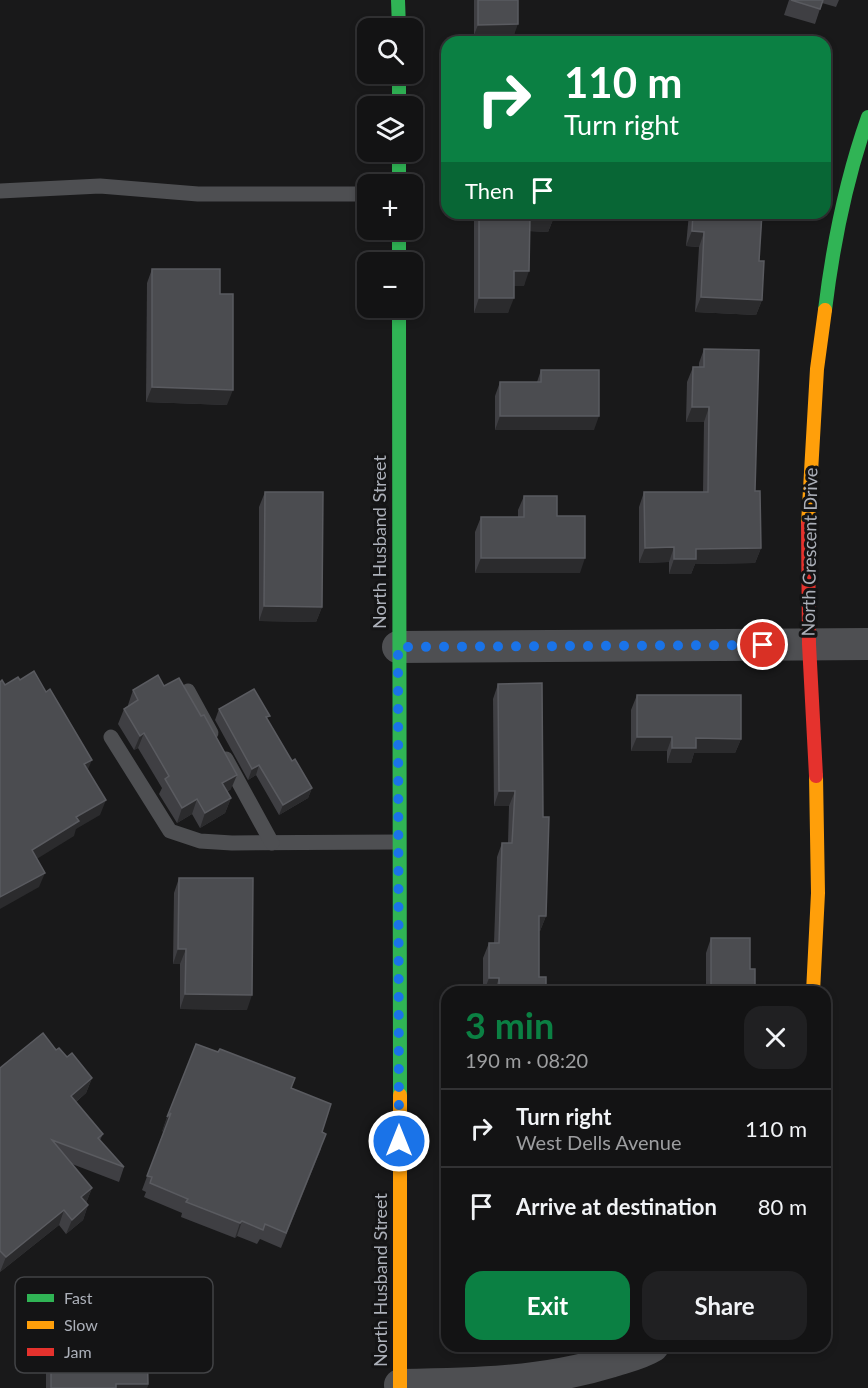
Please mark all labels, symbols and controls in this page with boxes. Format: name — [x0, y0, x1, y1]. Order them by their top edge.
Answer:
map controls — [357, 18, 423, 318]
button: search — [357, 18, 423, 84]
text: 110 m — [564, 57, 682, 107]
icon: right — [465, 60, 543, 138]
button: layers — [357, 96, 423, 162]
text: Turn right — [564, 108, 679, 141]
button: + — [357, 174, 423, 240]
icon: arrive — [526, 174, 559, 207]
text: Then — [465, 177, 514, 204]
button: − — [357, 252, 423, 318]
street label: North Husband Street — [368, 455, 390, 629]
street label: North Crescent Drive — [797, 467, 821, 636]
pin — [737, 619, 788, 670]
icon: arrive — [746, 628, 779, 661]
text: 3 min — [465, 1003, 554, 1047]
button: close — [744, 1006, 807, 1069]
text: 190 m · 08:20 — [465, 1048, 588, 1072]
text: Turn right — [516, 1103, 611, 1130]
position arrow — [367, 1109, 431, 1173]
icon: right — [465, 1112, 498, 1145]
text: 110 m — [745, 1115, 807, 1142]
text: West Dells Avenue — [516, 1130, 681, 1154]
icon: arrive — [465, 1190, 498, 1223]
street label: North Husband Street — [369, 1193, 391, 1367]
text: Arrive at destination — [516, 1193, 717, 1220]
text: 80 m — [758, 1193, 807, 1220]
button: Exit — [465, 1271, 630, 1340]
button: Share — [642, 1271, 807, 1340]
legend — [15, 1277, 213, 1373]
text: Fast — [64, 1288, 93, 1307]
text: Slow — [64, 1315, 98, 1334]
text: Jam — [64, 1342, 92, 1361]

